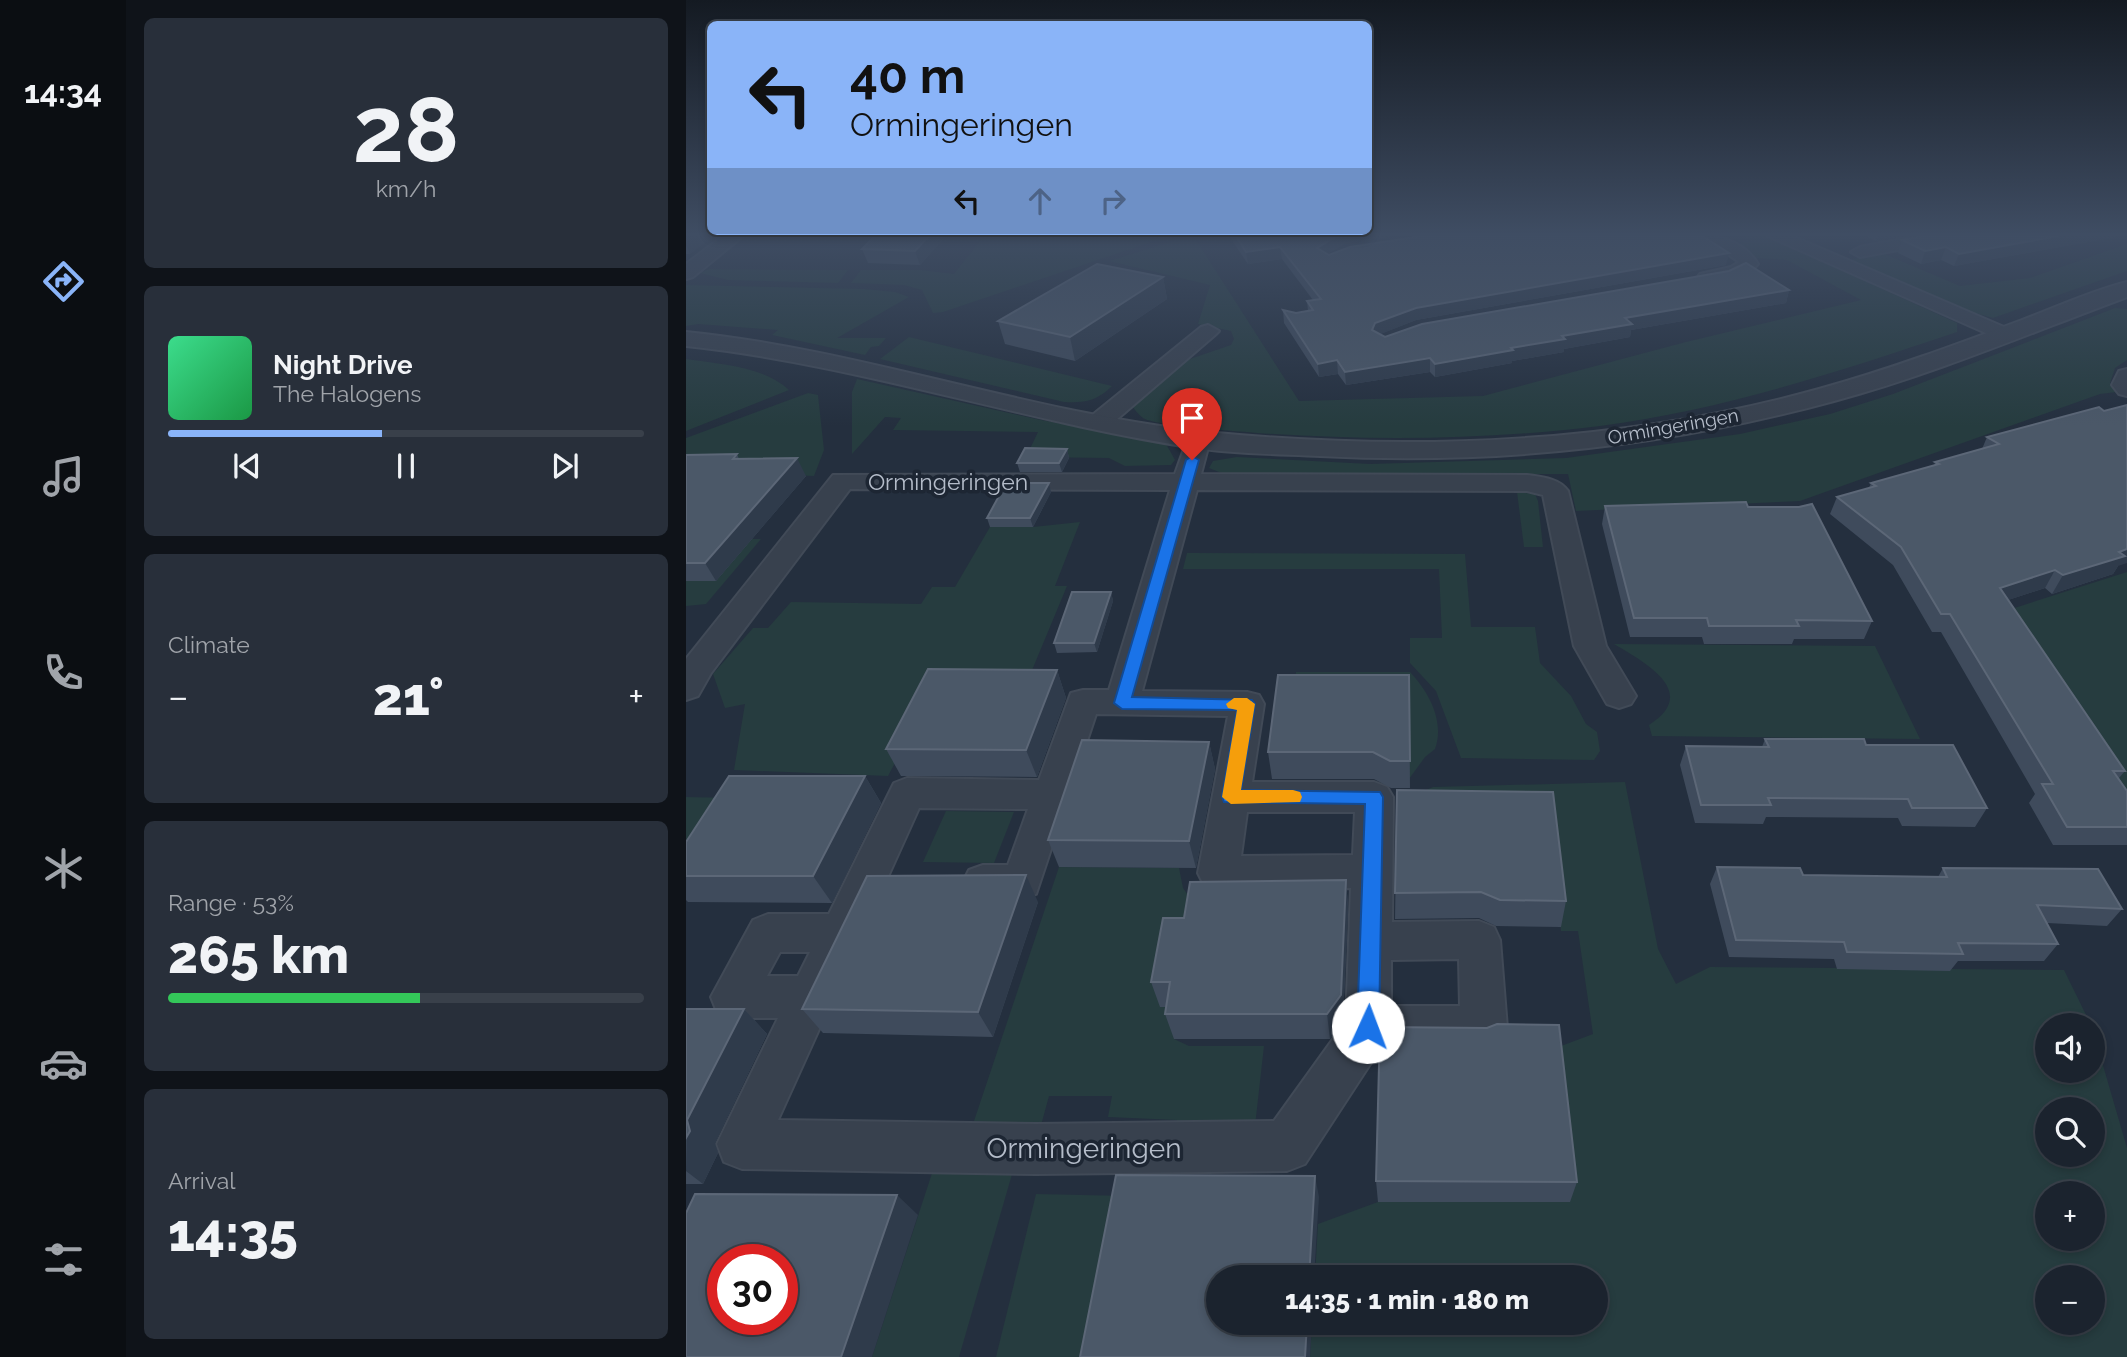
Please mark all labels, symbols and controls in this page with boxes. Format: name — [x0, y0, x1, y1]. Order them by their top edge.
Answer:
text: 40 m — [850, 47, 965, 104]
icon: left — [735, 49, 826, 140]
text: 14:34 — [24, 73, 102, 110]
text: 28 — [353, 76, 459, 183]
text: Ormingeringen — [850, 106, 1073, 143]
text: km/h — [376, 175, 436, 202]
icon: left — [948, 182, 986, 220]
icon: ahead — [1021, 182, 1059, 220]
icon: right — [1094, 182, 1132, 220]
icon: directions — [39, 257, 88, 306]
text: Night Drive — [273, 350, 412, 380]
text: The Halogens — [273, 380, 421, 407]
pin — [1162, 388, 1222, 460]
icon: arrive — [1173, 399, 1211, 437]
street label: Ormingeringen — [1606, 404, 1740, 448]
icon: previous — [228, 447, 266, 485]
icon: pause — [387, 447, 425, 485]
icon: next — [546, 447, 584, 485]
icon: music — [39, 452, 88, 501]
street label: Ormingeringen — [868, 468, 1028, 495]
text: Climate — [168, 631, 250, 658]
icon: phone — [39, 648, 88, 697]
text: 21° — [373, 666, 444, 727]
text: − — [168, 674, 188, 719]
text: + — [628, 674, 644, 719]
icon: climate — [39, 844, 88, 893]
text: Range · 53% — [168, 889, 294, 916]
text: 265 km — [168, 924, 349, 985]
position arrow — [1331, 990, 1405, 1064]
map controls — [2035, 1013, 2105, 1335]
button: sound — [2035, 1013, 2105, 1083]
icon: car — [39, 1039, 88, 1088]
button: search — [2035, 1097, 2105, 1167]
street label: Ormingeringen — [987, 1132, 1181, 1165]
text: Arrival — [168, 1167, 235, 1194]
button: + — [2035, 1181, 2105, 1251]
text: 14:35 — [168, 1202, 298, 1263]
icon: filters — [39, 1235, 88, 1284]
speed limit sign: 30 — [707, 1244, 798, 1335]
button: − — [2035, 1265, 2105, 1335]
text: 14:35 · 1 min · 180 m — [1285, 1285, 1529, 1315]

